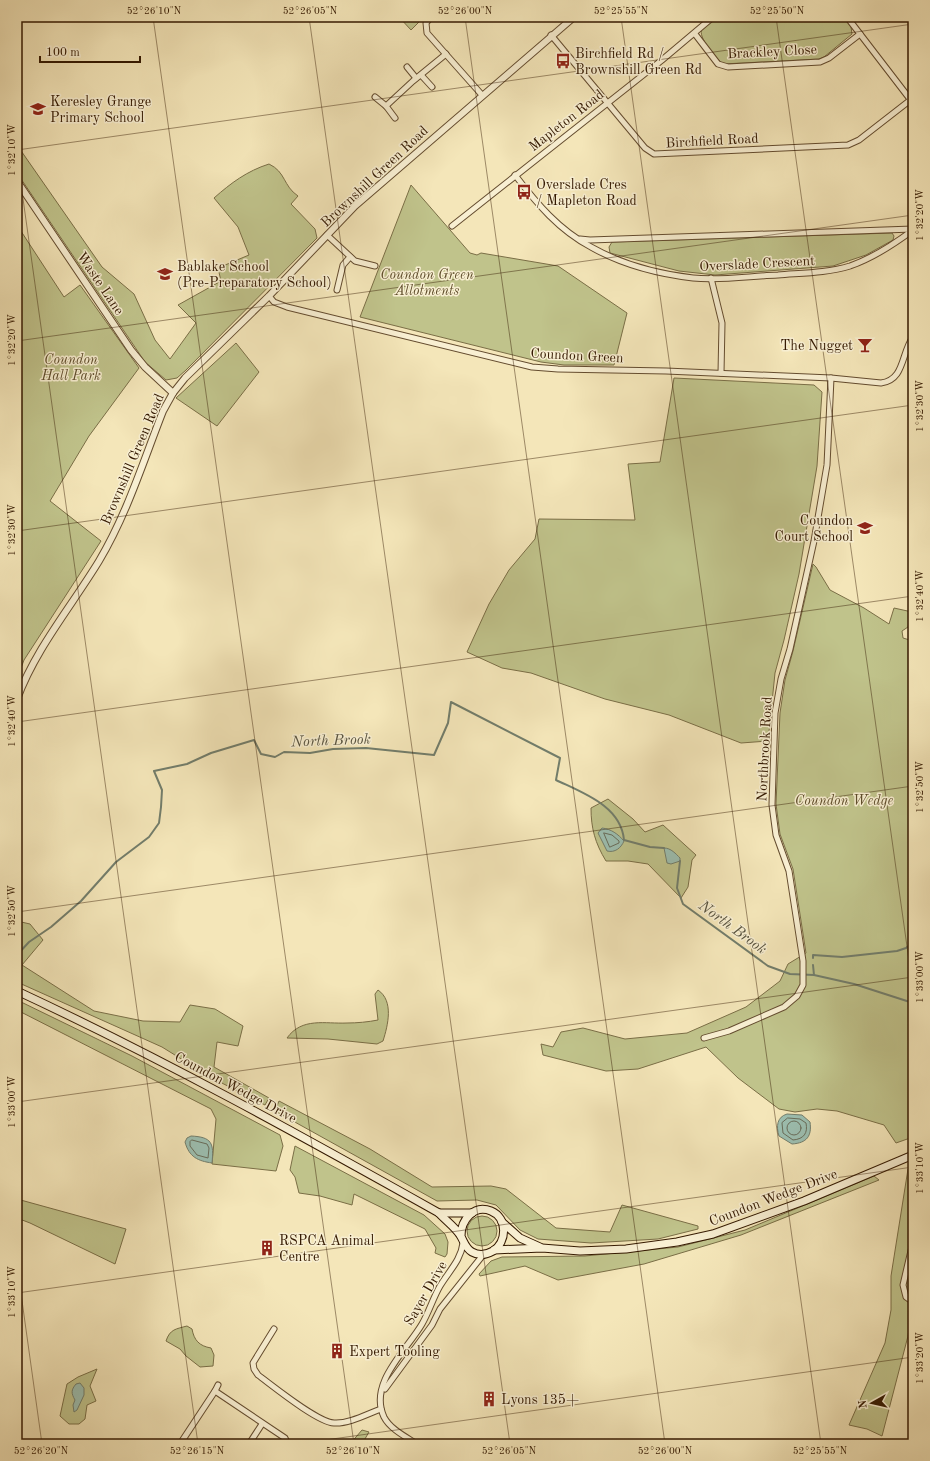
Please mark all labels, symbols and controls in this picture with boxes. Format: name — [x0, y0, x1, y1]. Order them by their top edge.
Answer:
text: 52°26'10"N — [127, 6, 182, 16]
text: 52°26'05"N — [283, 6, 338, 16]
text: 52°26'00"N — [438, 6, 493, 16]
text: 52°25'55"N — [594, 6, 649, 16]
text: 52°25'50"N — [750, 6, 805, 16]
scale bar — [40, 38, 140, 64]
street label: Brackley Close — [727, 43, 817, 61]
text: 100 m — [46, 47, 80, 59]
place label: Birchfield Rd / Brownshill Green Rd — [575, 47, 702, 77]
bus stop icon: Birchfield Rd / Brownshill Green Rd — [554, 52, 572, 70]
street label: Mapleton Road — [527, 87, 607, 154]
place label: Keresley Grange Primary School — [50, 95, 151, 125]
school or university icon: Keresley Grange Primary School — [29, 100, 47, 118]
text: 1°32'10"W — [7, 124, 17, 176]
street label: Brownshill Green Road — [318, 124, 431, 230]
street label: Birchfield Road — [665, 132, 759, 150]
place label: Overslade Cres / Mapleton Road — [536, 178, 637, 208]
bus stop icon: Overslade Cres / Mapleton Road — [515, 183, 533, 201]
text: 1°32'20"W — [915, 189, 925, 241]
street label: Waste Lane — [74, 250, 126, 317]
street label: Overslade Crescent — [699, 254, 815, 274]
place label: Bablake School (Pre-Preparatory School) — [177, 260, 332, 290]
school or university icon: Bablake School (Pre-Preparatory School) — [156, 265, 174, 283]
park label: Coundon Green Allotments — [380, 268, 474, 298]
text: 1°32'20"W — [7, 314, 17, 366]
bar icon: The Nugget — [856, 336, 874, 354]
place label: The Nugget — [780, 339, 853, 353]
street label: Coundon Green — [530, 347, 624, 365]
park label: Coundon Hall Park — [40, 353, 101, 383]
text: 1°32'30"W — [915, 380, 925, 432]
street label: Brownshill Green Road — [99, 392, 167, 527]
text: 1°32'30"W — [7, 504, 17, 556]
place label: Coundon Court School — [775, 514, 853, 544]
school or university icon: Coundon Court School — [856, 519, 874, 537]
text: 1°32'40"W — [915, 570, 925, 622]
text: 1°32'40"W — [7, 695, 17, 747]
street label: Northbrook Road — [755, 696, 775, 802]
water label: North Brook — [290, 733, 371, 750]
text: 1°32'50"W — [915, 761, 925, 813]
park label: Coundon Wedge — [795, 794, 893, 809]
text: 1°32'50"W — [7, 885, 17, 937]
water label: North Brook — [695, 898, 769, 958]
text: 1°33'00"W — [915, 951, 925, 1003]
street label: Coundon Wedge Drive — [172, 1050, 299, 1126]
text: 1°33'00"W — [7, 1076, 17, 1128]
text: 1°33'10"W — [915, 1142, 925, 1194]
street label: Coundon Wedge Drive — [707, 1167, 839, 1229]
place label: RSPCA Animal Centre — [279, 1234, 375, 1264]
building icon: RSPCA Animal Centre — [258, 1239, 276, 1257]
street label: Sayer Drive — [402, 1259, 450, 1328]
text: 1°33'10"W — [7, 1266, 17, 1318]
text: 1°33'20"W — [915, 1332, 925, 1384]
building icon: Expert Tooling — [328, 1342, 346, 1360]
place label: Expert Tooling — [349, 1345, 440, 1359]
north arrow — [852, 1383, 892, 1423]
building icon: Lyons 135+ — [480, 1390, 498, 1408]
place label: Lyons 135+ — [501, 1393, 579, 1407]
text: N — [857, 1399, 870, 1409]
text: 52°26'20"N — [14, 1446, 69, 1456]
text: 52°26'15"N — [170, 1446, 225, 1456]
text: 52°26'10"N — [326, 1446, 381, 1456]
text: 52°26'05"N — [482, 1446, 537, 1456]
text: 52°26'00"N — [638, 1446, 693, 1456]
text: 52°25'55"N — [793, 1446, 848, 1456]

